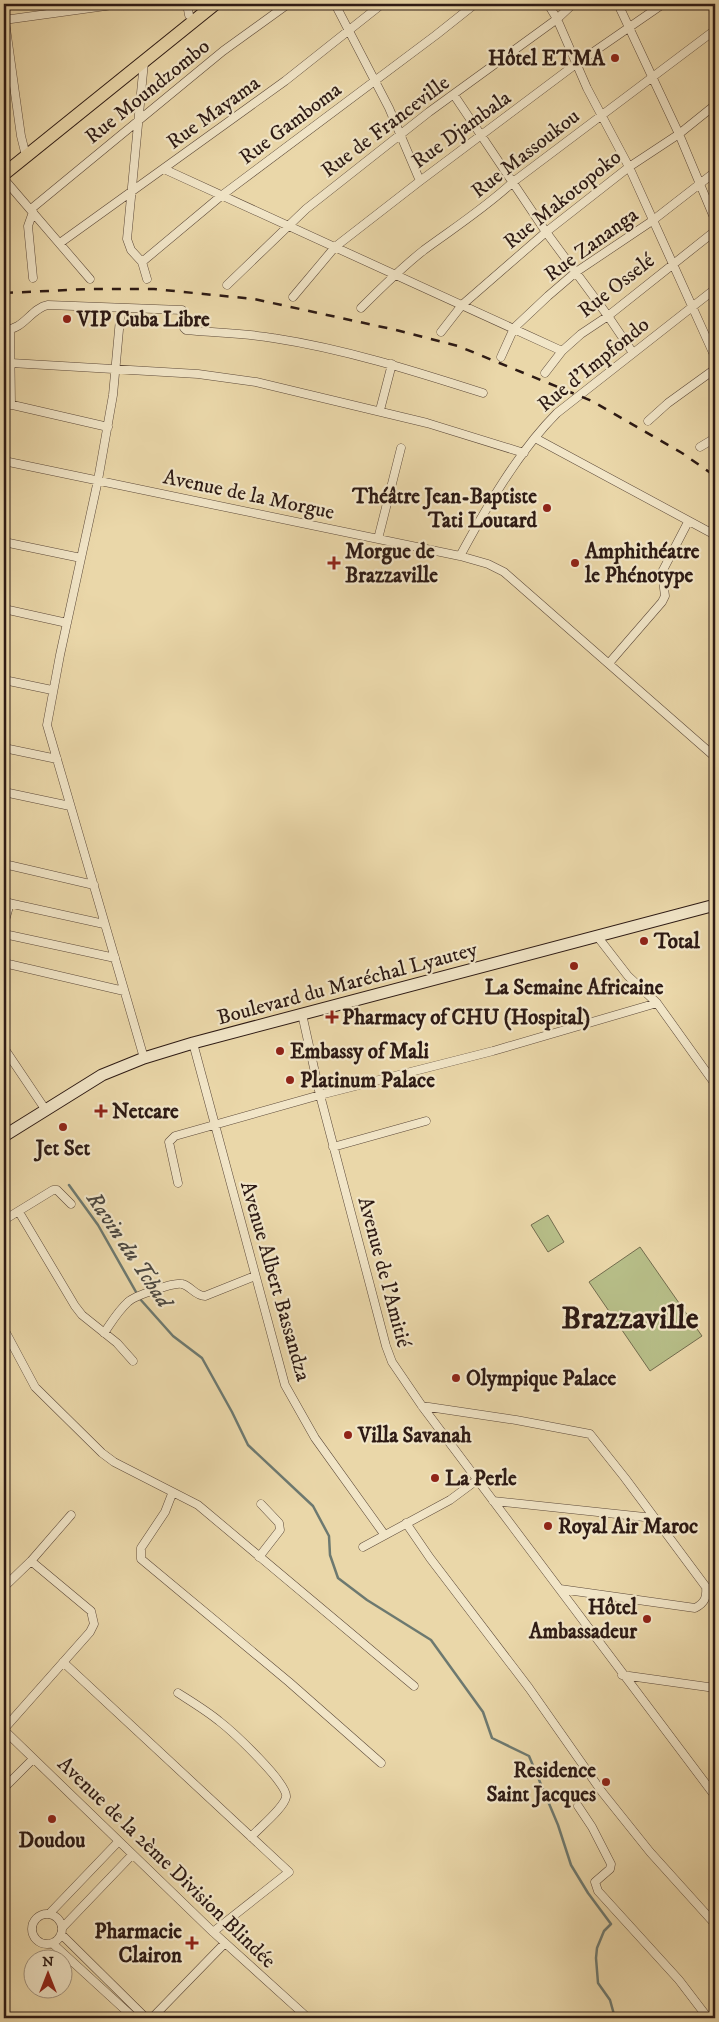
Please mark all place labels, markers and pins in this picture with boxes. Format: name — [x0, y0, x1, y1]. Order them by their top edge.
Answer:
place label: Hôtel ETMA — [488, 46, 606, 72]
marker: Hôtel ETMA — [609, 52, 621, 64]
place label: VIP Cuba Libre — [76, 307, 210, 333]
marker: VIP Cuba Libre — [61, 313, 73, 325]
place label: Théâtre Jean-Baptiste Tati Loutard — [351, 484, 538, 534]
marker: Théâtre Jean-Baptiste Tati Loutard — [541, 502, 553, 514]
place label: Morgue de Brazzaville — [345, 539, 438, 589]
place label: Amphithéatre le Phénotype — [584, 539, 700, 589]
marker: Morgue de Brazzaville — [327, 556, 341, 570]
marker: Amphithéatre le Phénotype — [569, 557, 581, 569]
place label: Total — [653, 929, 701, 955]
marker: Total — [638, 935, 650, 947]
marker: La Semaine Africaine — [568, 960, 580, 972]
place label: La Semaine Africaine — [485, 975, 664, 1001]
place label: Pharmacy of CHU (Hospital) — [342, 1005, 590, 1031]
marker: Pharmacy of CHU (Hospital) — [326, 1011, 338, 1023]
place label: Embassy of Mali — [290, 1039, 430, 1065]
marker: Embassy of Mali — [274, 1045, 286, 1057]
place label: Platinum Palace — [300, 1068, 435, 1094]
marker: Platinum Palace — [284, 1074, 296, 1086]
place label: Netcare — [112, 1099, 179, 1125]
marker: Netcare — [94, 1104, 108, 1118]
marker: Jet Set — [57, 1121, 69, 1133]
place label: Jet Set — [34, 1136, 90, 1162]
place label: Olympique Palace — [466, 1366, 617, 1392]
marker: Olympique Palace — [450, 1372, 462, 1384]
place label: Villa Savanah — [357, 1423, 473, 1449]
marker: Villa Savanah — [342, 1429, 354, 1441]
place label: La Perle — [445, 1466, 517, 1492]
marker: La Perle — [429, 1472, 441, 1484]
place label: Royal Air Maroc — [558, 1514, 698, 1540]
marker: Royal Air Maroc — [542, 1520, 554, 1532]
place label: Hôtel Ambassadeur — [528, 1595, 638, 1645]
marker: Hôtel Ambassadeur — [641, 1613, 653, 1625]
place label: Residence Saint Jacques — [486, 1758, 596, 1808]
marker: Residence Saint Jacques — [600, 1776, 612, 1788]
marker: Doudou — [46, 1813, 58, 1825]
place label: Doudou — [19, 1828, 85, 1854]
place label: Pharmacie Clairon — [94, 1919, 183, 1969]
marker: Pharmacie Clairon — [186, 1937, 198, 1949]

